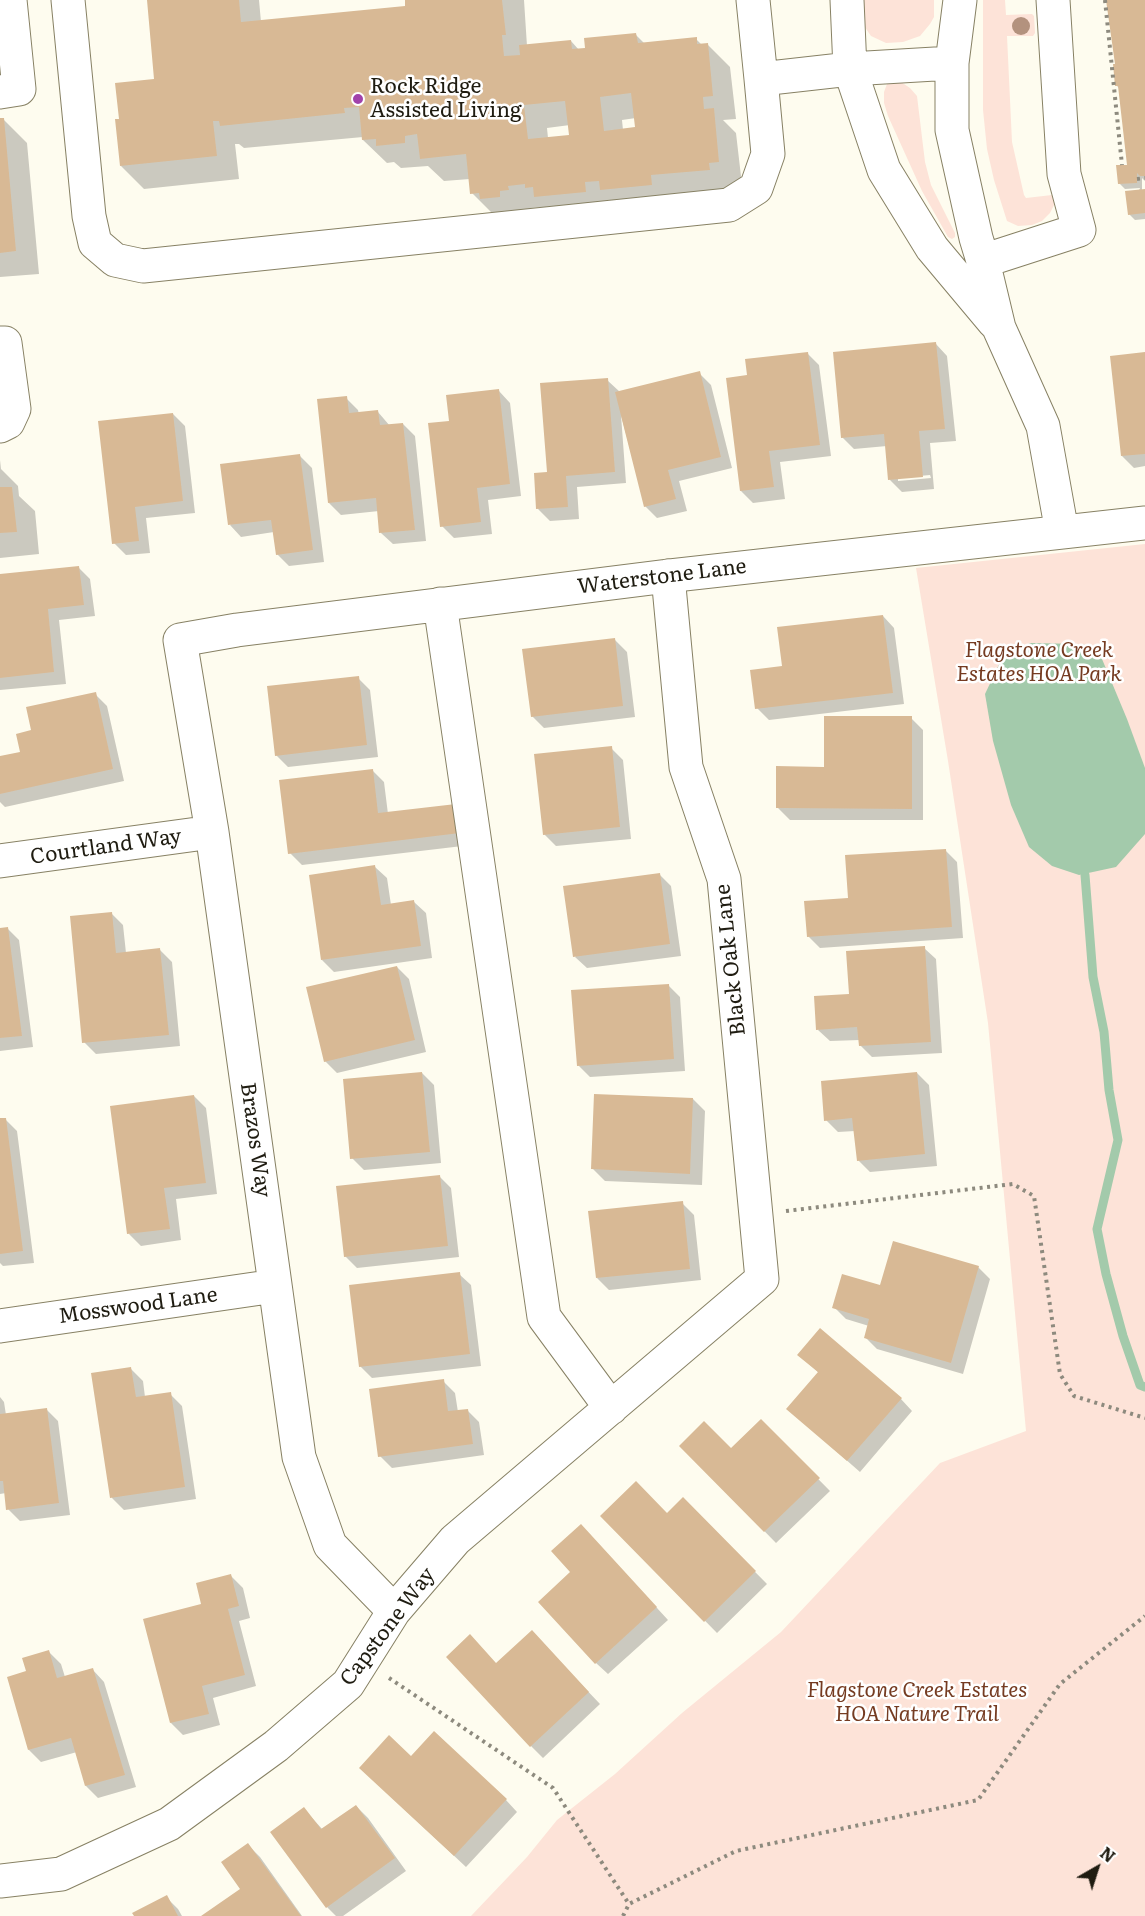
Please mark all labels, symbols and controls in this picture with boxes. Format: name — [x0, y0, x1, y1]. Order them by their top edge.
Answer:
place label: Rock Ridge Assisted Living — [370, 74, 522, 124]
marker: Rock Ridge Assisted Living — [351, 92, 365, 106]
street label: Waterstone Lane — [576, 554, 748, 600]
park label: Flagstone Creek Estates HOA Park — [956, 638, 1122, 688]
street label: Courtland Way — [29, 824, 183, 870]
street label: Black Oak Lane — [710, 883, 752, 1037]
street label: Brazos Way — [234, 1081, 276, 1199]
street label: Mosswood Lane — [57, 1282, 219, 1330]
street label: Capstone Way — [335, 1563, 441, 1691]
park label: Flagstone Creek Estates HOA Nature Trail — [807, 1678, 1027, 1728]
north arrow — [1067, 1838, 1127, 1898]
text: N — [1096, 1840, 1121, 1868]

